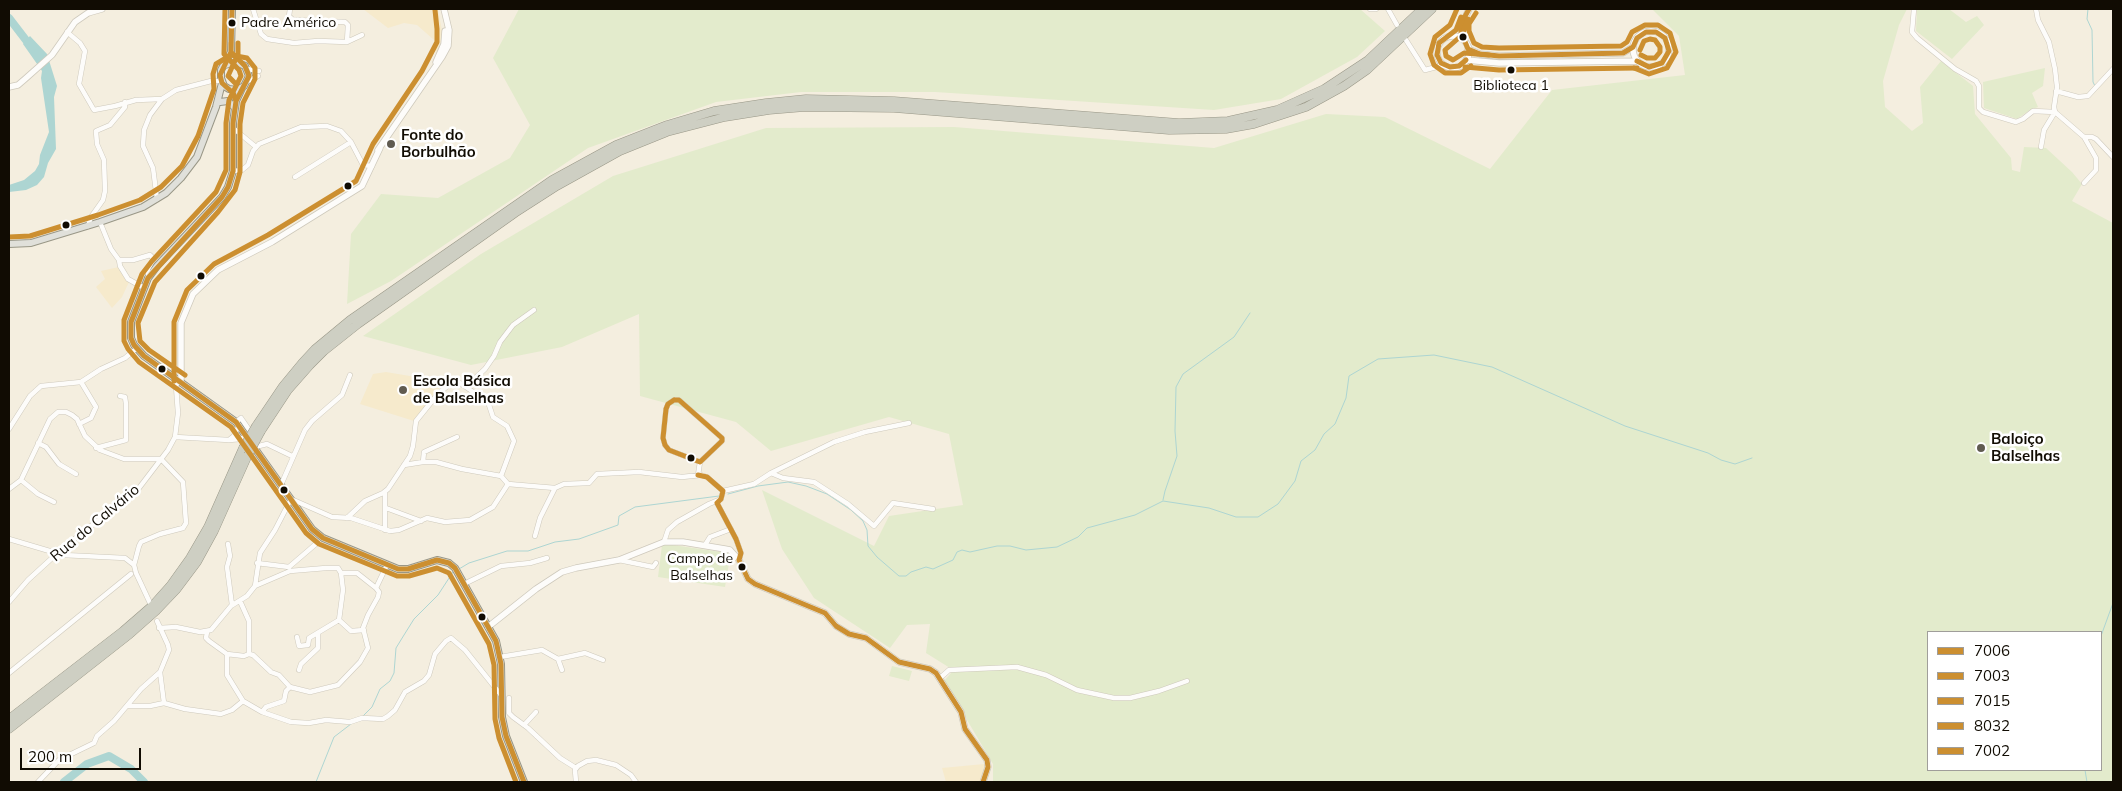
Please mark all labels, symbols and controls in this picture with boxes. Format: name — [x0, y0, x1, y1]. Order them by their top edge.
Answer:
place label: Padre Américo — [241, 15, 336, 31]
marker: Padre Américo — [227, 18, 237, 28]
unlabelled marker — [1458, 32, 1468, 42]
marker: Biblioteca 1 — [1506, 65, 1516, 75]
place label: Biblioteca 1 — [1473, 78, 1549, 94]
place label: Fonte do Borbulhão — [401, 126, 476, 161]
marker: Fonte do Borbulhão — [385, 138, 397, 150]
unlabelled marker — [343, 181, 353, 191]
unlabelled marker — [61, 220, 71, 230]
unlabelled marker — [196, 271, 206, 281]
unlabelled marker — [157, 364, 167, 374]
place label: Escola Básica de Balselhas — [413, 372, 511, 407]
marker: Escola Básica de Balselhas — [397, 384, 409, 396]
place label: Baloiço Balselhas — [1991, 430, 2060, 465]
marker: Baloiço Balselhas — [1975, 442, 1987, 454]
unlabelled marker — [686, 453, 696, 463]
street label: Rua do Calvário — [47, 481, 143, 565]
unlabelled marker — [279, 485, 289, 495]
place label: Campo de Balselhas — [667, 551, 733, 584]
marker: Campo de Balselhas — [737, 562, 747, 572]
unlabelled marker — [477, 612, 487, 622]
legend — [1927, 631, 2102, 771]
text: 7006 — [1974, 641, 2010, 660]
text: 7003 — [1974, 666, 2010, 685]
text: 7015 — [1974, 691, 2010, 710]
text: 8032 — [1974, 716, 2010, 735]
scale bar — [22, 738, 144, 770]
text: 7002 — [1974, 741, 2010, 760]
text: 200 m — [28, 747, 72, 766]

